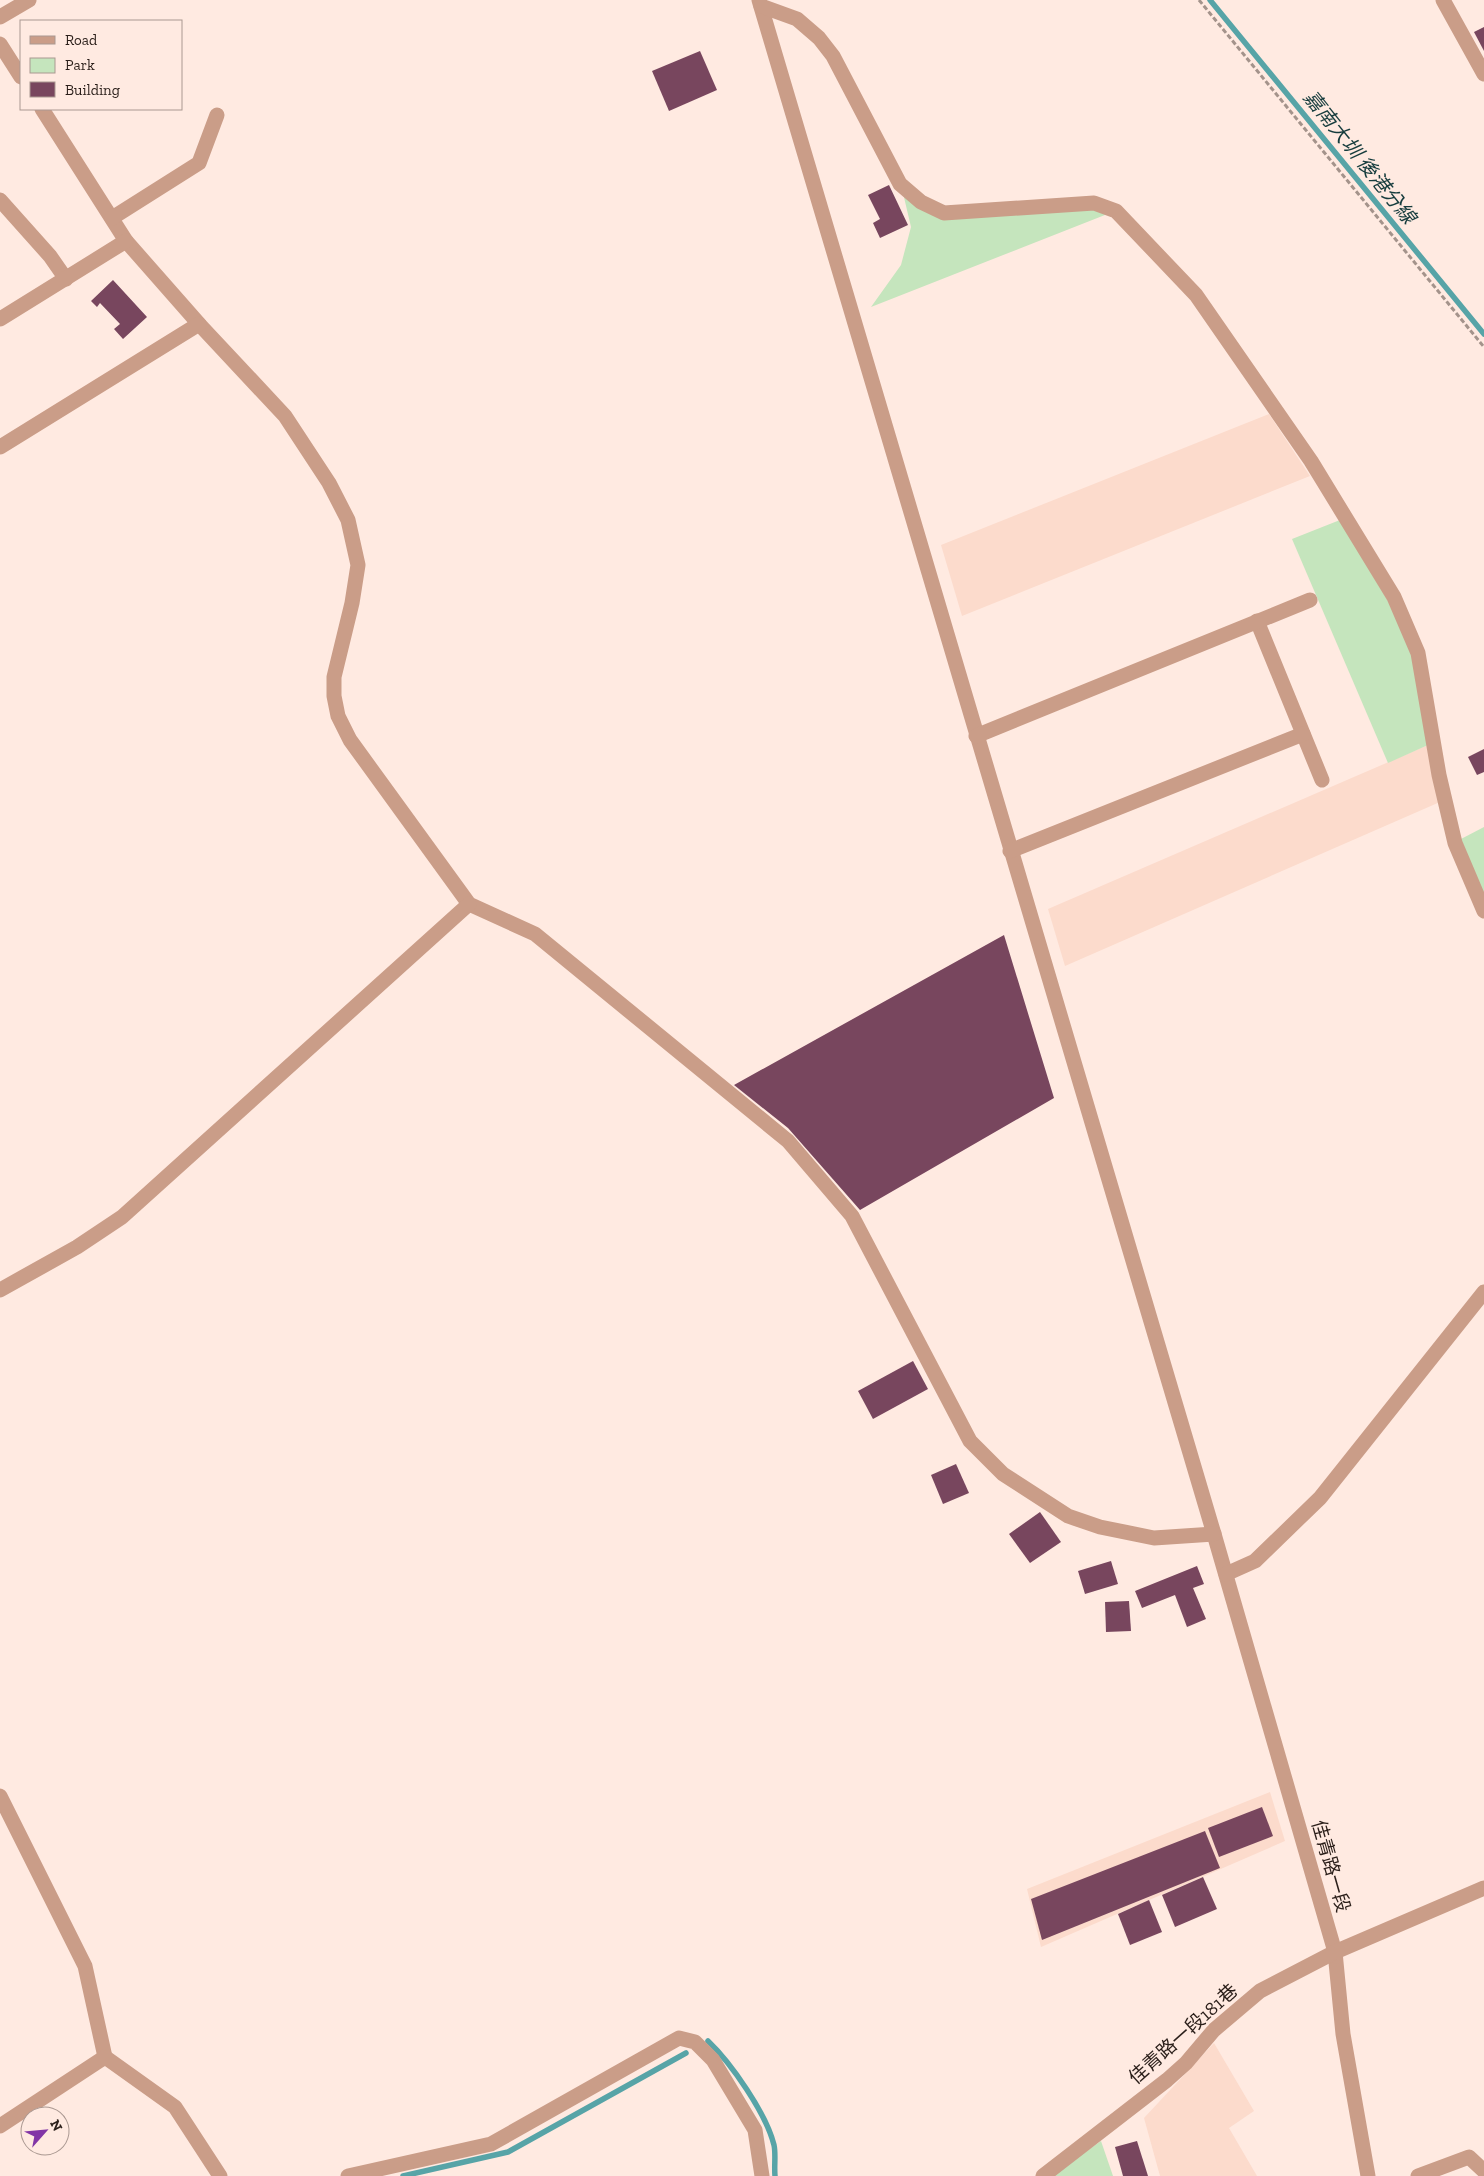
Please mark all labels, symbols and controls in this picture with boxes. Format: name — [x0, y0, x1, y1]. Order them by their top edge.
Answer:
legend — [20, 20, 182, 110]
text: Road — [65, 31, 98, 49]
text: Park — [65, 56, 95, 74]
text: Building — [65, 81, 120, 99]
water label: 嘉南大圳 後港分線 — [1299, 86, 1422, 230]
street label: 佳青路一段 — [1307, 1817, 1355, 1915]
street label: 佳青路一段181巷 — [1124, 1979, 1242, 2089]
north arrow — [20, 2106, 70, 2156]
text: N — [46, 2117, 66, 2134]

